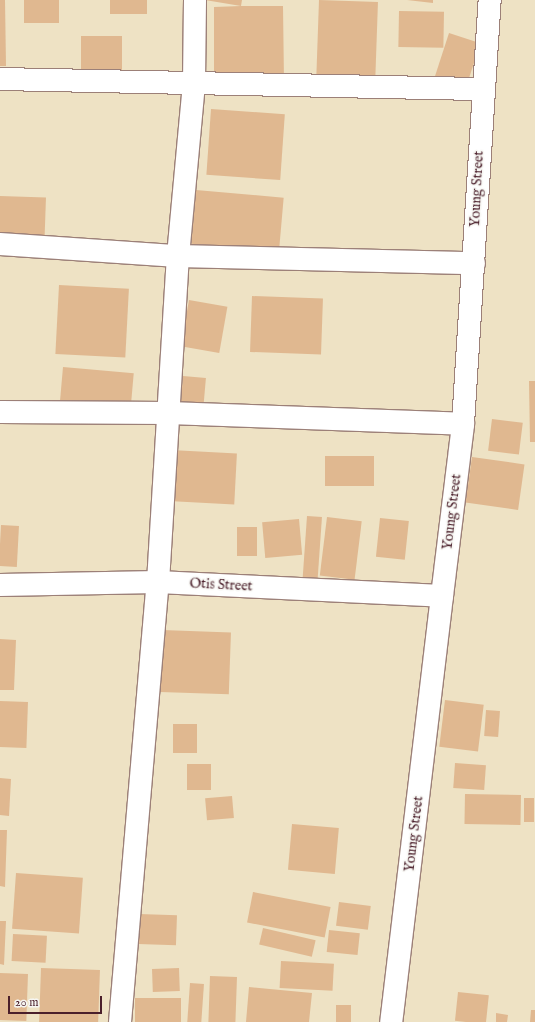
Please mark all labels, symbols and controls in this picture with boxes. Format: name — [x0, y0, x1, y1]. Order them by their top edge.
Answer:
street label: Young Street — [467, 150, 487, 228]
street label: Young Street — [439, 473, 465, 551]
street label: Otis Street — [189, 575, 253, 595]
street label: Young Street — [401, 795, 427, 873]
scale bar — [10, 988, 104, 1014]
text: 20 m — [15, 995, 38, 1010]

